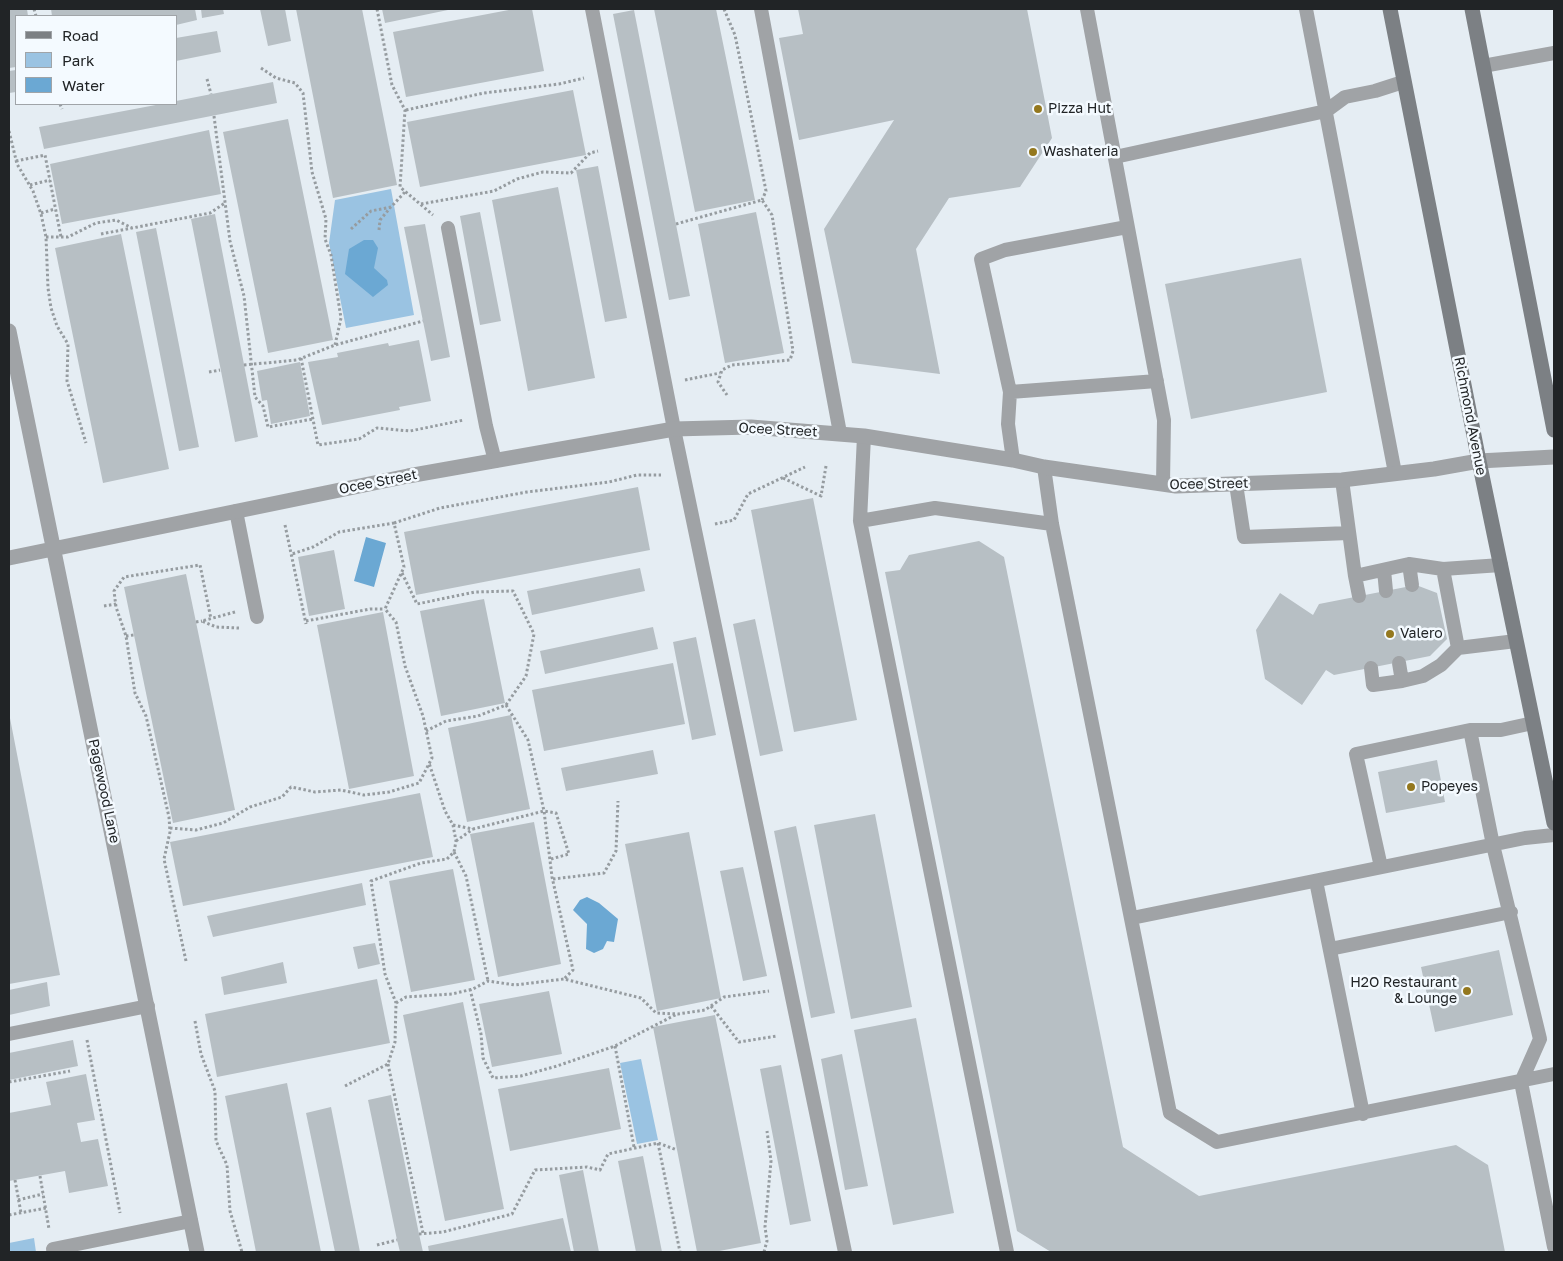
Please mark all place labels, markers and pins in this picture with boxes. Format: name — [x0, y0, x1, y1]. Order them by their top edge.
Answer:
place label: Pizza Hut — [1048, 101, 1111, 117]
marker: Pizza Hut — [1032, 103, 1044, 115]
place label: Washateria — [1043, 144, 1118, 160]
marker: Washateria — [1027, 146, 1039, 158]
place label: Valero — [1400, 626, 1443, 642]
marker: Valero — [1384, 628, 1396, 640]
place label: Popeyes — [1421, 779, 1478, 795]
marker: Popeyes — [1405, 781, 1417, 793]
place label: H2O Restaurant & Lounge — [1350, 975, 1457, 1008]
marker: H2O Restaurant & Lounge — [1461, 985, 1473, 997]

